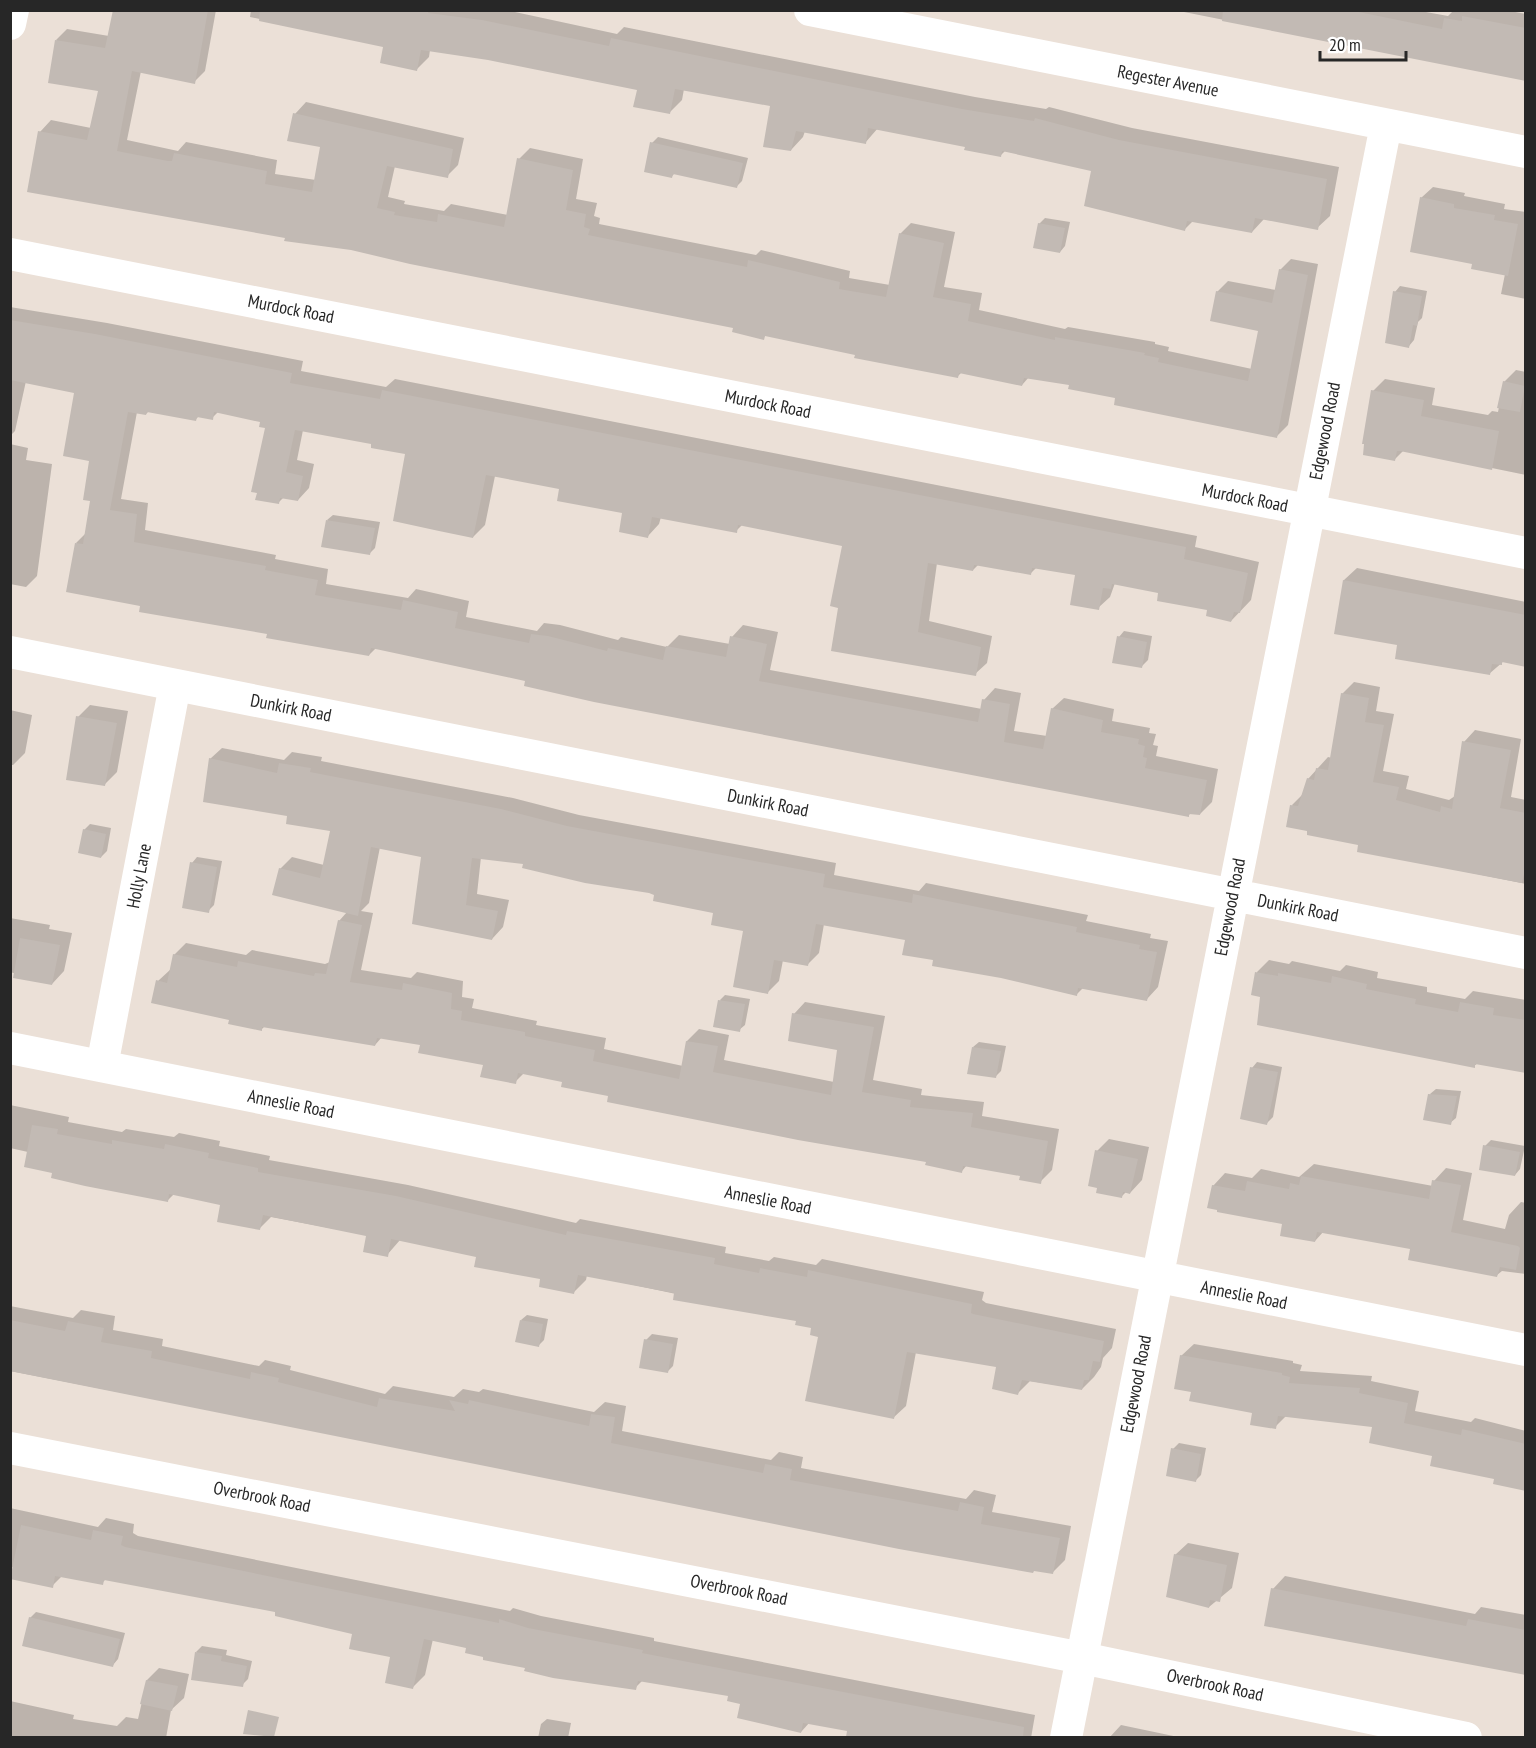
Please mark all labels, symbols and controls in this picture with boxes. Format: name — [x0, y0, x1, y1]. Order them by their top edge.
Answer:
scale bar — [1320, 24, 1406, 62]
text: 20 m — [1329, 33, 1361, 56]
street label: Regester Avenue — [1116, 59, 1221, 102]
street label: Murdock Road — [246, 289, 336, 328]
street label: Edgewood Road — [1304, 380, 1345, 482]
street label: Murdock Road — [723, 384, 813, 423]
street label: Murdock Road — [1200, 478, 1290, 517]
street label: Dunkirk Road — [249, 688, 334, 727]
street label: Dunkirk Road — [726, 783, 811, 822]
street label: Holly Lane — [121, 841, 156, 910]
street label: Edgewood Road — [1209, 856, 1250, 958]
street label: Dunkirk Road — [1256, 888, 1341, 927]
street label: Anneslie Road — [246, 1084, 336, 1123]
street label: Anneslie Road — [723, 1180, 813, 1219]
street label: Anneslie Road — [1199, 1275, 1289, 1314]
street label: Edgewood Road — [1115, 1333, 1156, 1435]
street label: Overbrook Road — [212, 1476, 313, 1517]
street label: Overbrook Road — [689, 1569, 790, 1610]
street label: Overbrook Road — [1165, 1663, 1266, 1706]

